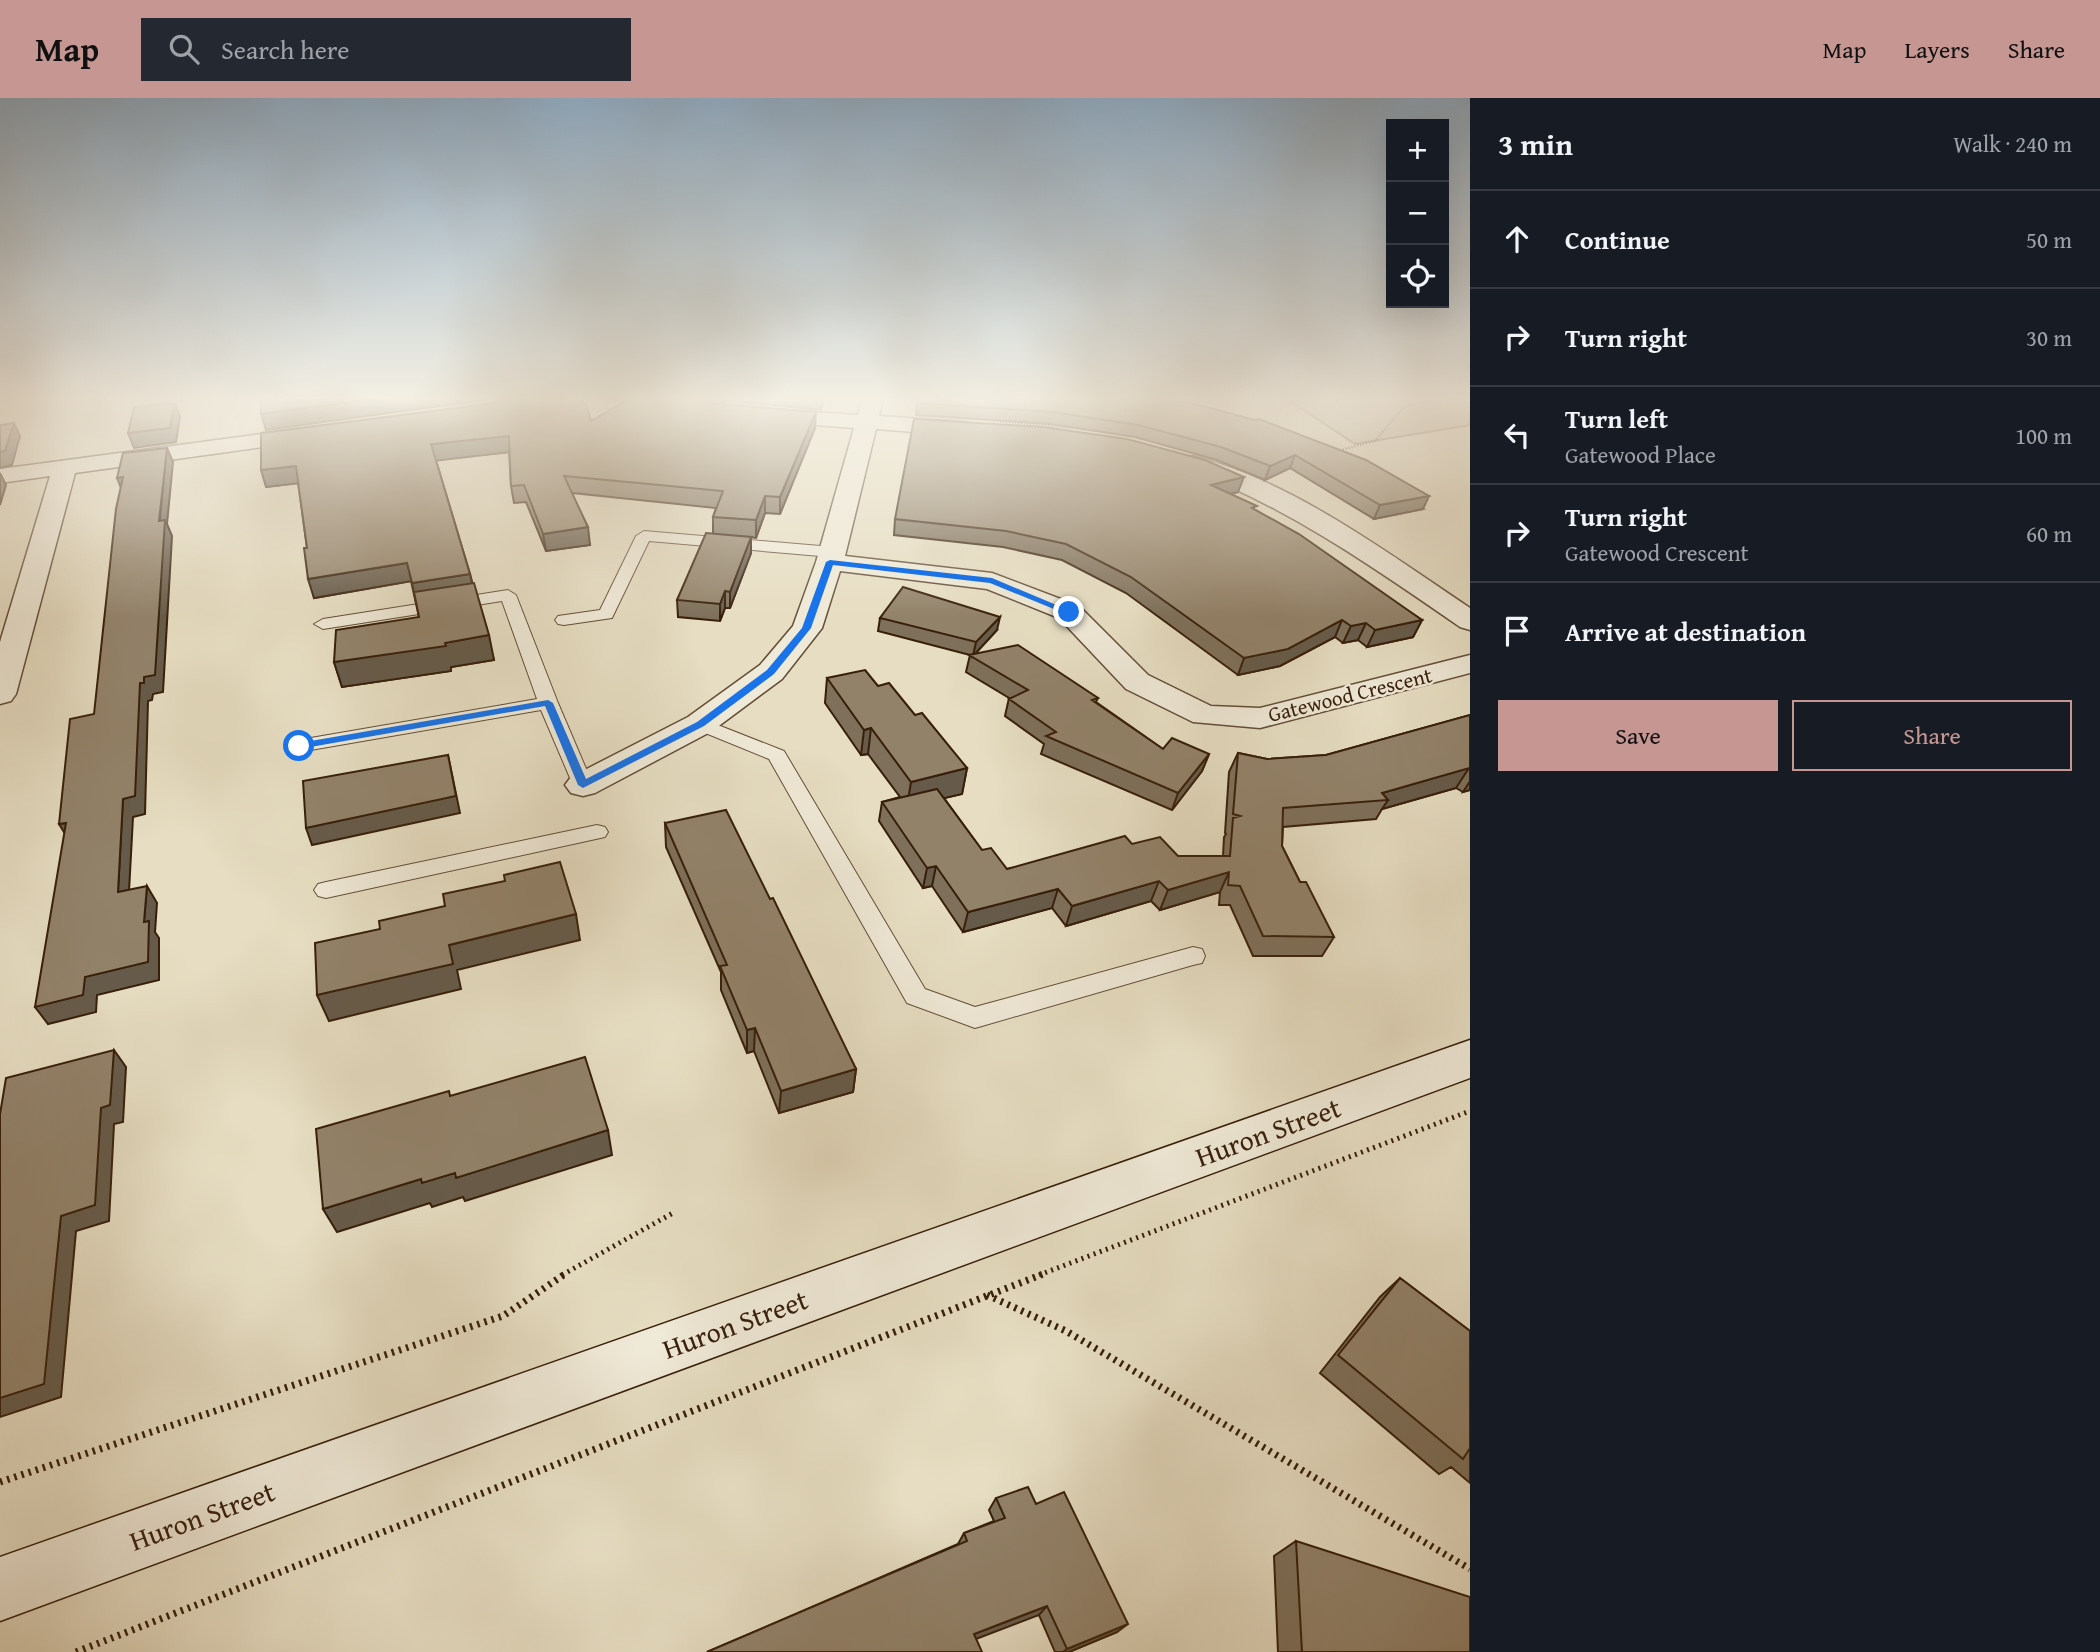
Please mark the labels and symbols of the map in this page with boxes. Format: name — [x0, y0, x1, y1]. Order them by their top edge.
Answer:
route end — [1053, 596, 1084, 627]
street label: Gatewood Crescent — [1265, 659, 1436, 730]
route start — [283, 730, 314, 761]
street label: Huron Street — [1189, 1086, 1346, 1177]
street label: Huron Street — [656, 1278, 813, 1369]
street label: Huron Street — [123, 1470, 280, 1561]

